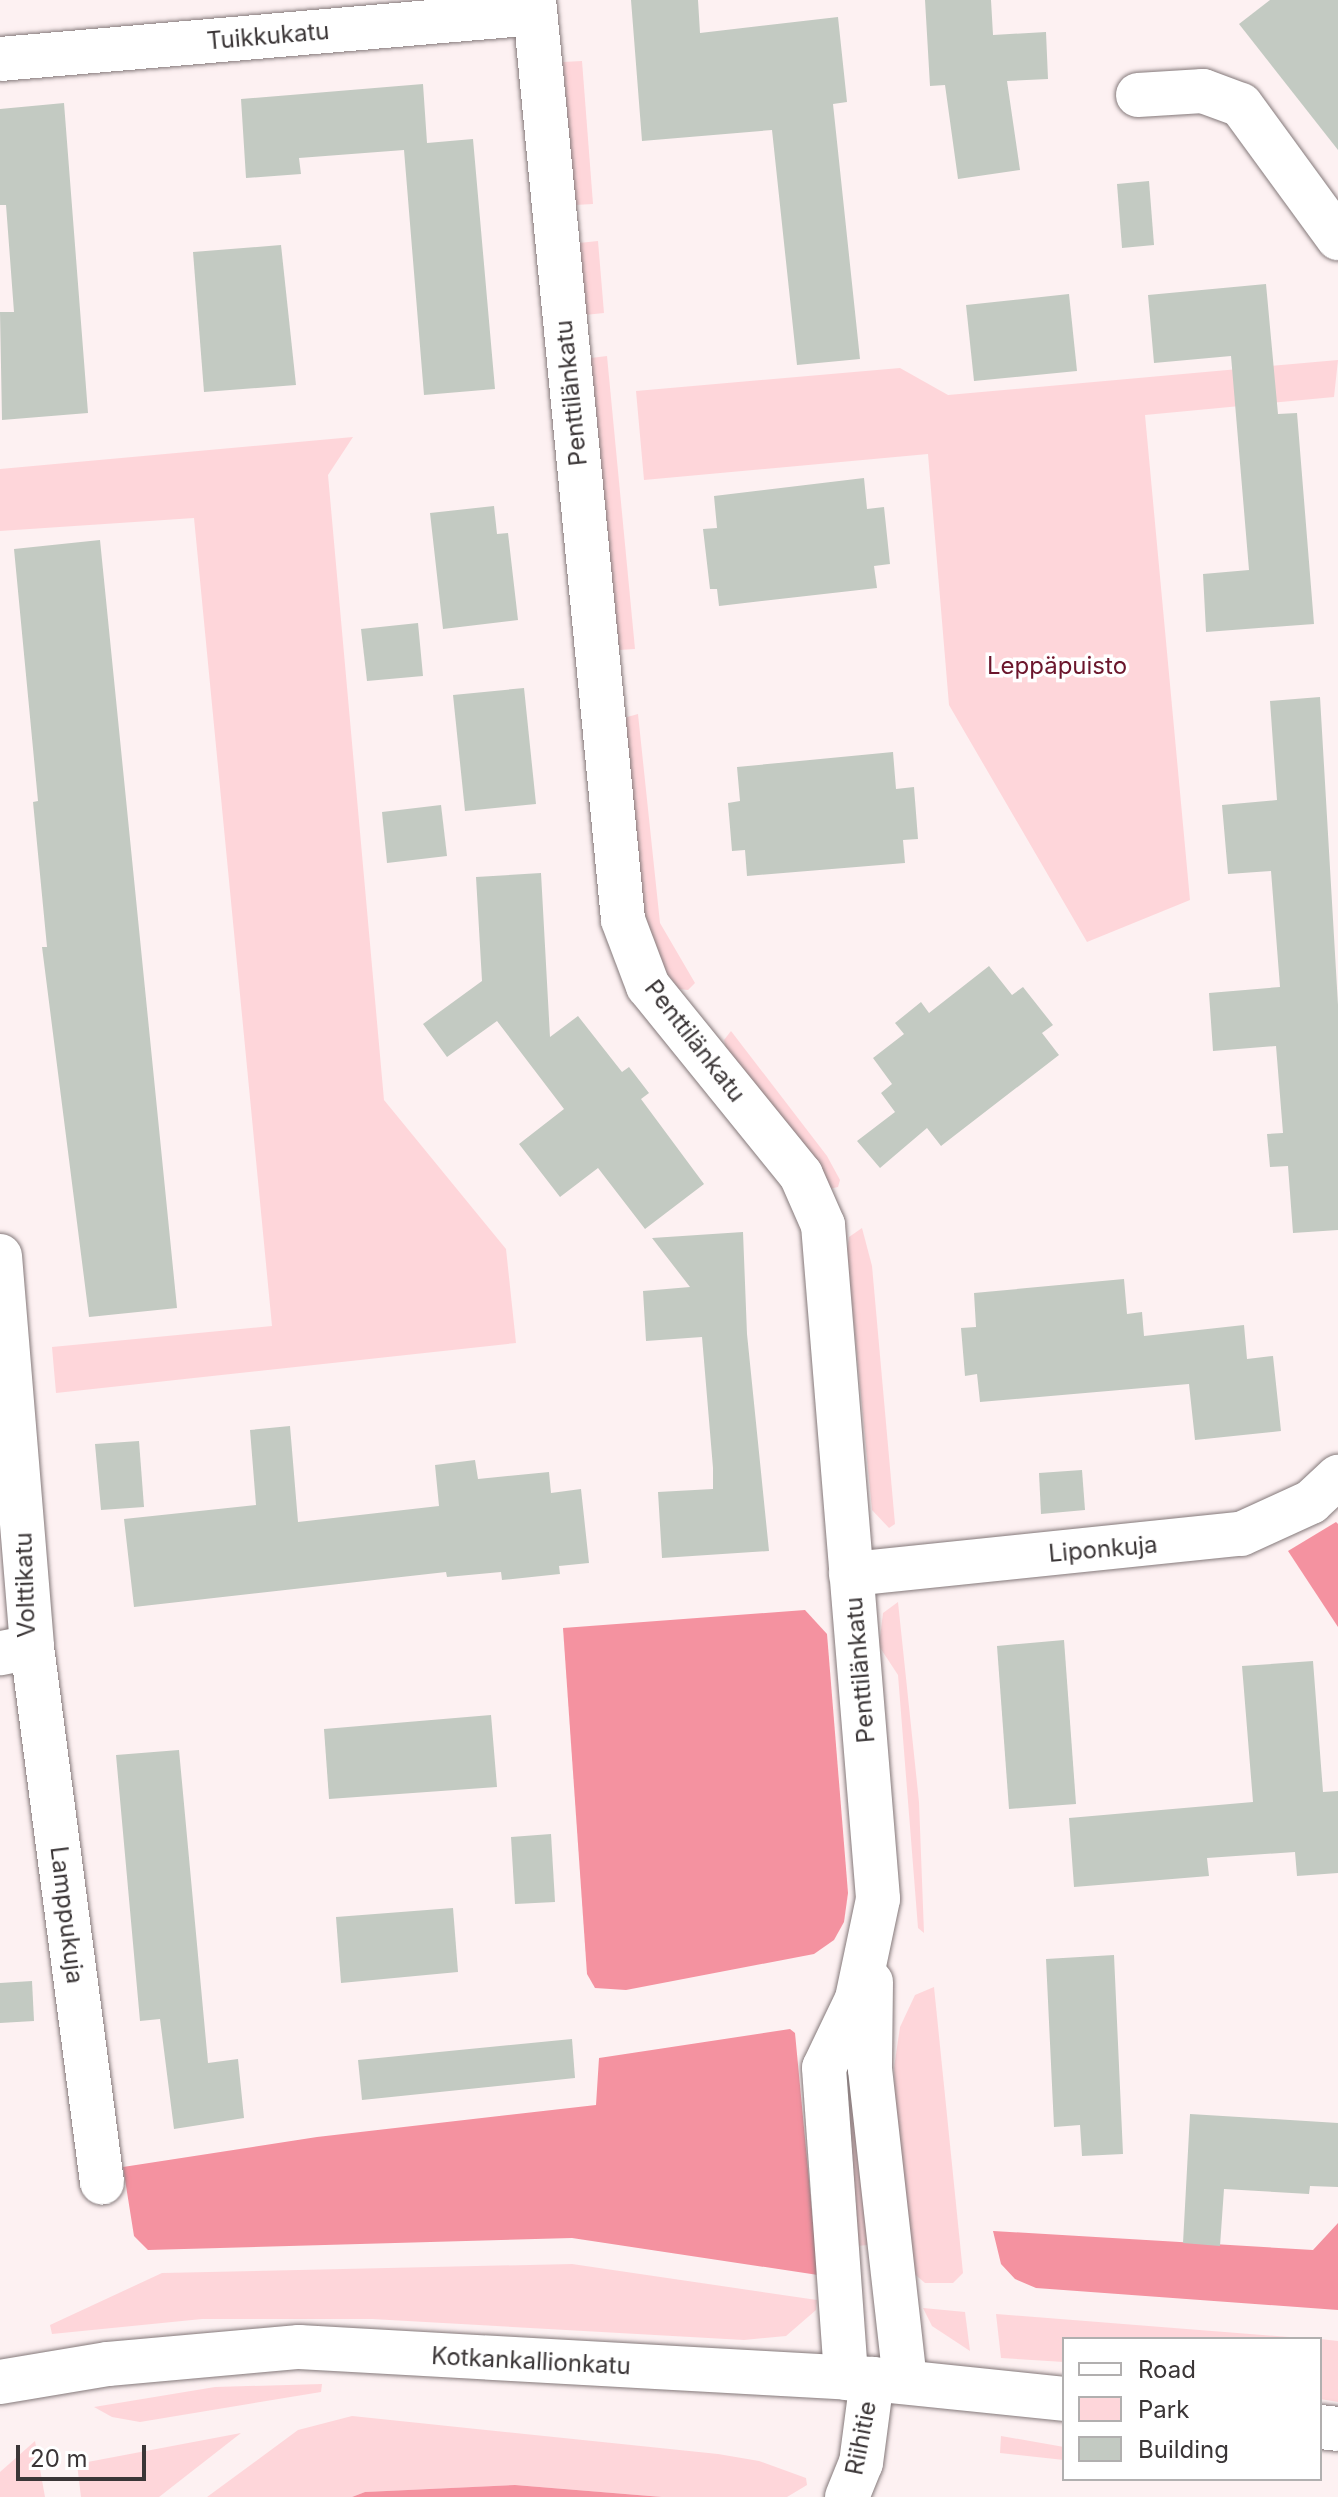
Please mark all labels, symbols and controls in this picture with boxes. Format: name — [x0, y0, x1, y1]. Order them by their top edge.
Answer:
street label: Tuikkukatu — [206, 16, 330, 56]
street label: Penttilänkatu — [549, 319, 593, 467]
park label: Leppäpuisto — [987, 652, 1127, 680]
street label: Penttilänkatu — [639, 974, 751, 1108]
street label: Liponkuja — [1047, 1530, 1159, 1568]
street label: Volttikatu — [9, 1532, 41, 1638]
street label: Penttilänkatu — [839, 1596, 881, 1744]
street label: Lamppukuja — [44, 1845, 90, 1985]
legend — [1062, 2337, 1322, 2481]
street label: Kotkankallionkatu — [431, 2341, 631, 2381]
text: Road — [1138, 2355, 1196, 2384]
text: Park — [1138, 2395, 1189, 2424]
street label: Riihitie — [840, 2399, 882, 2477]
scale bar — [20, 2429, 150, 2479]
text: Building — [1138, 2435, 1229, 2464]
text: 20 m — [30, 2444, 88, 2473]

